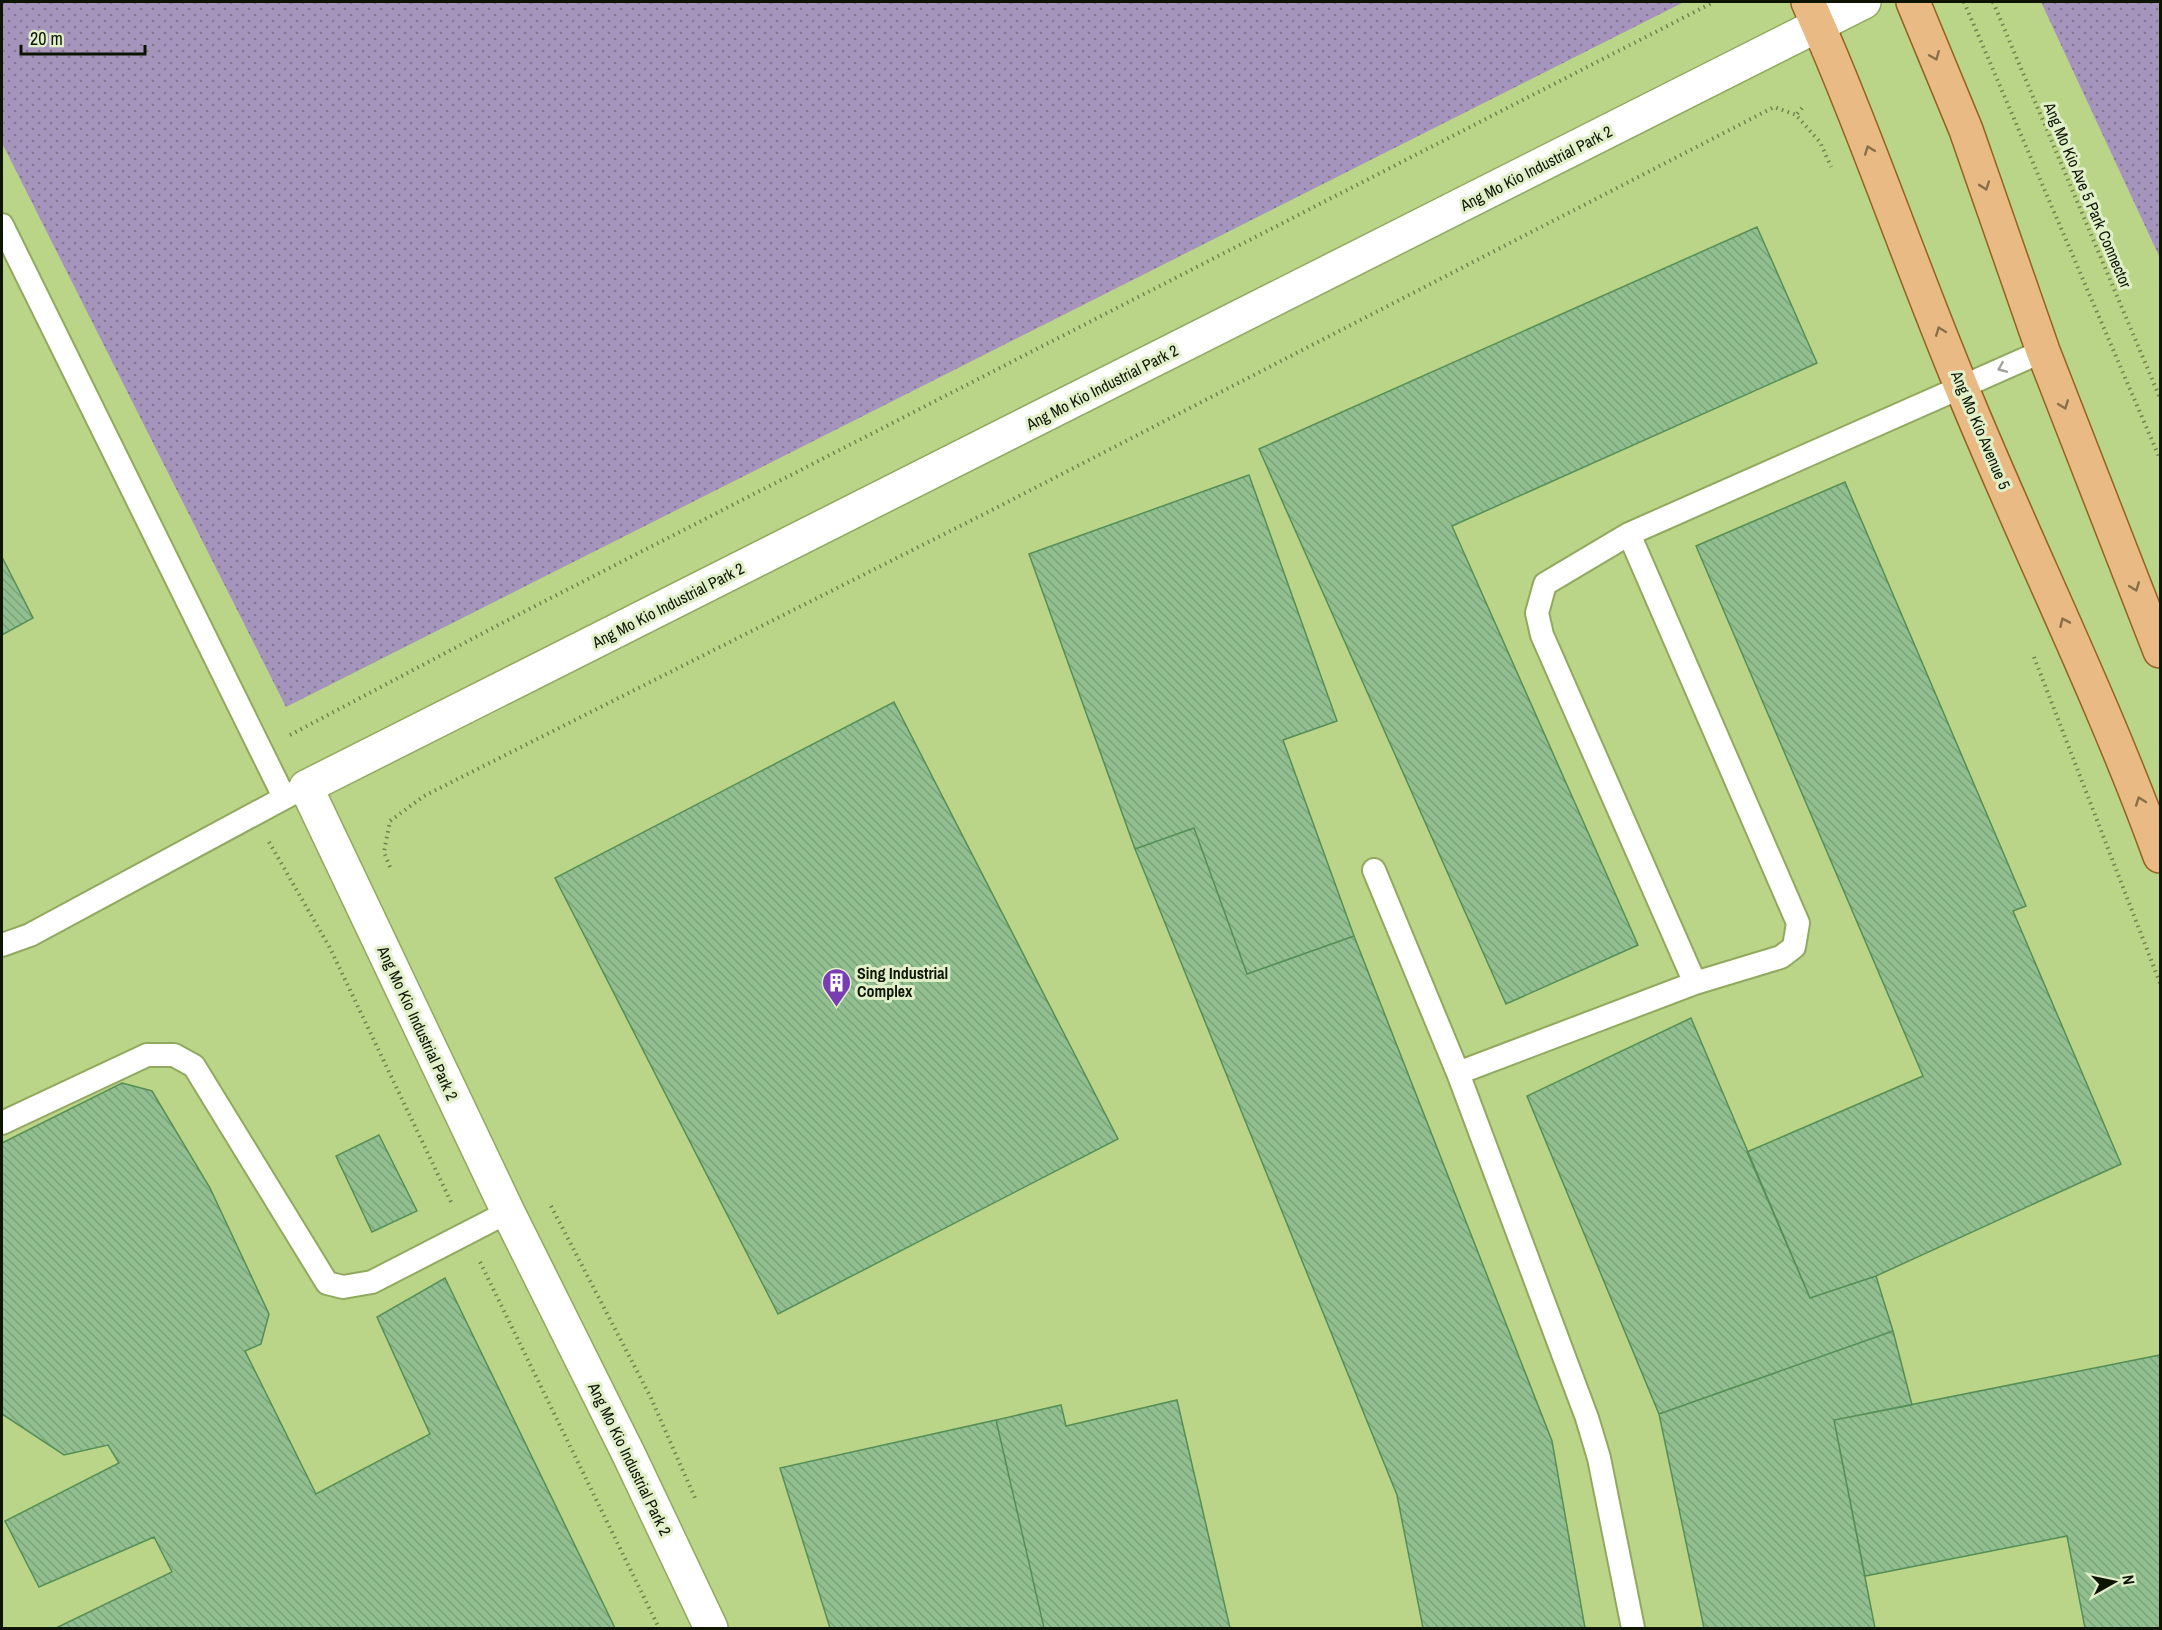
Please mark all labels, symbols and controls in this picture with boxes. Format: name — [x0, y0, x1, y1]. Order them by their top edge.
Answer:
scale bar — [21, 18, 146, 56]
text: 20 m — [30, 26, 63, 51]
one-way arrow — [1927, 50, 1940, 61]
street label: Ang Mo Kio Ave 5 Park Connector — [2038, 98, 2137, 292]
street label: Ang Mo Kio Industrial Park 2 — [1455, 120, 1616, 216]
one-way arrow — [1864, 145, 1876, 156]
one-way arrow — [1978, 180, 1991, 191]
one-way arrow — [1935, 327, 1947, 338]
street label: Ang Mo Kio Industrial Park 2 — [1021, 339, 1182, 435]
one-way arrow — [1997, 361, 2008, 373]
street label: Ang Mo Kio Avenue 5 — [1946, 366, 2016, 493]
one-way arrow — [2057, 399, 2069, 410]
street label: Ang Mo Kio Industrial Park 2 — [587, 557, 748, 653]
one-way arrow — [2128, 580, 2140, 591]
one-way arrow — [2059, 617, 2071, 628]
one-way arrow — [2135, 796, 2148, 807]
street label: Ang Mo Kio Industrial Park 2 — [372, 941, 463, 1104]
place label: Sing Industrial Complex — [857, 962, 948, 1002]
building icon: Sing Industrial Complex — [820, 966, 852, 1008]
street label: Ang Mo Kio Industrial Park 2 — [583, 1378, 677, 1539]
north arrow — [2084, 1552, 2144, 1612]
text: N — [2117, 1573, 2140, 1586]

